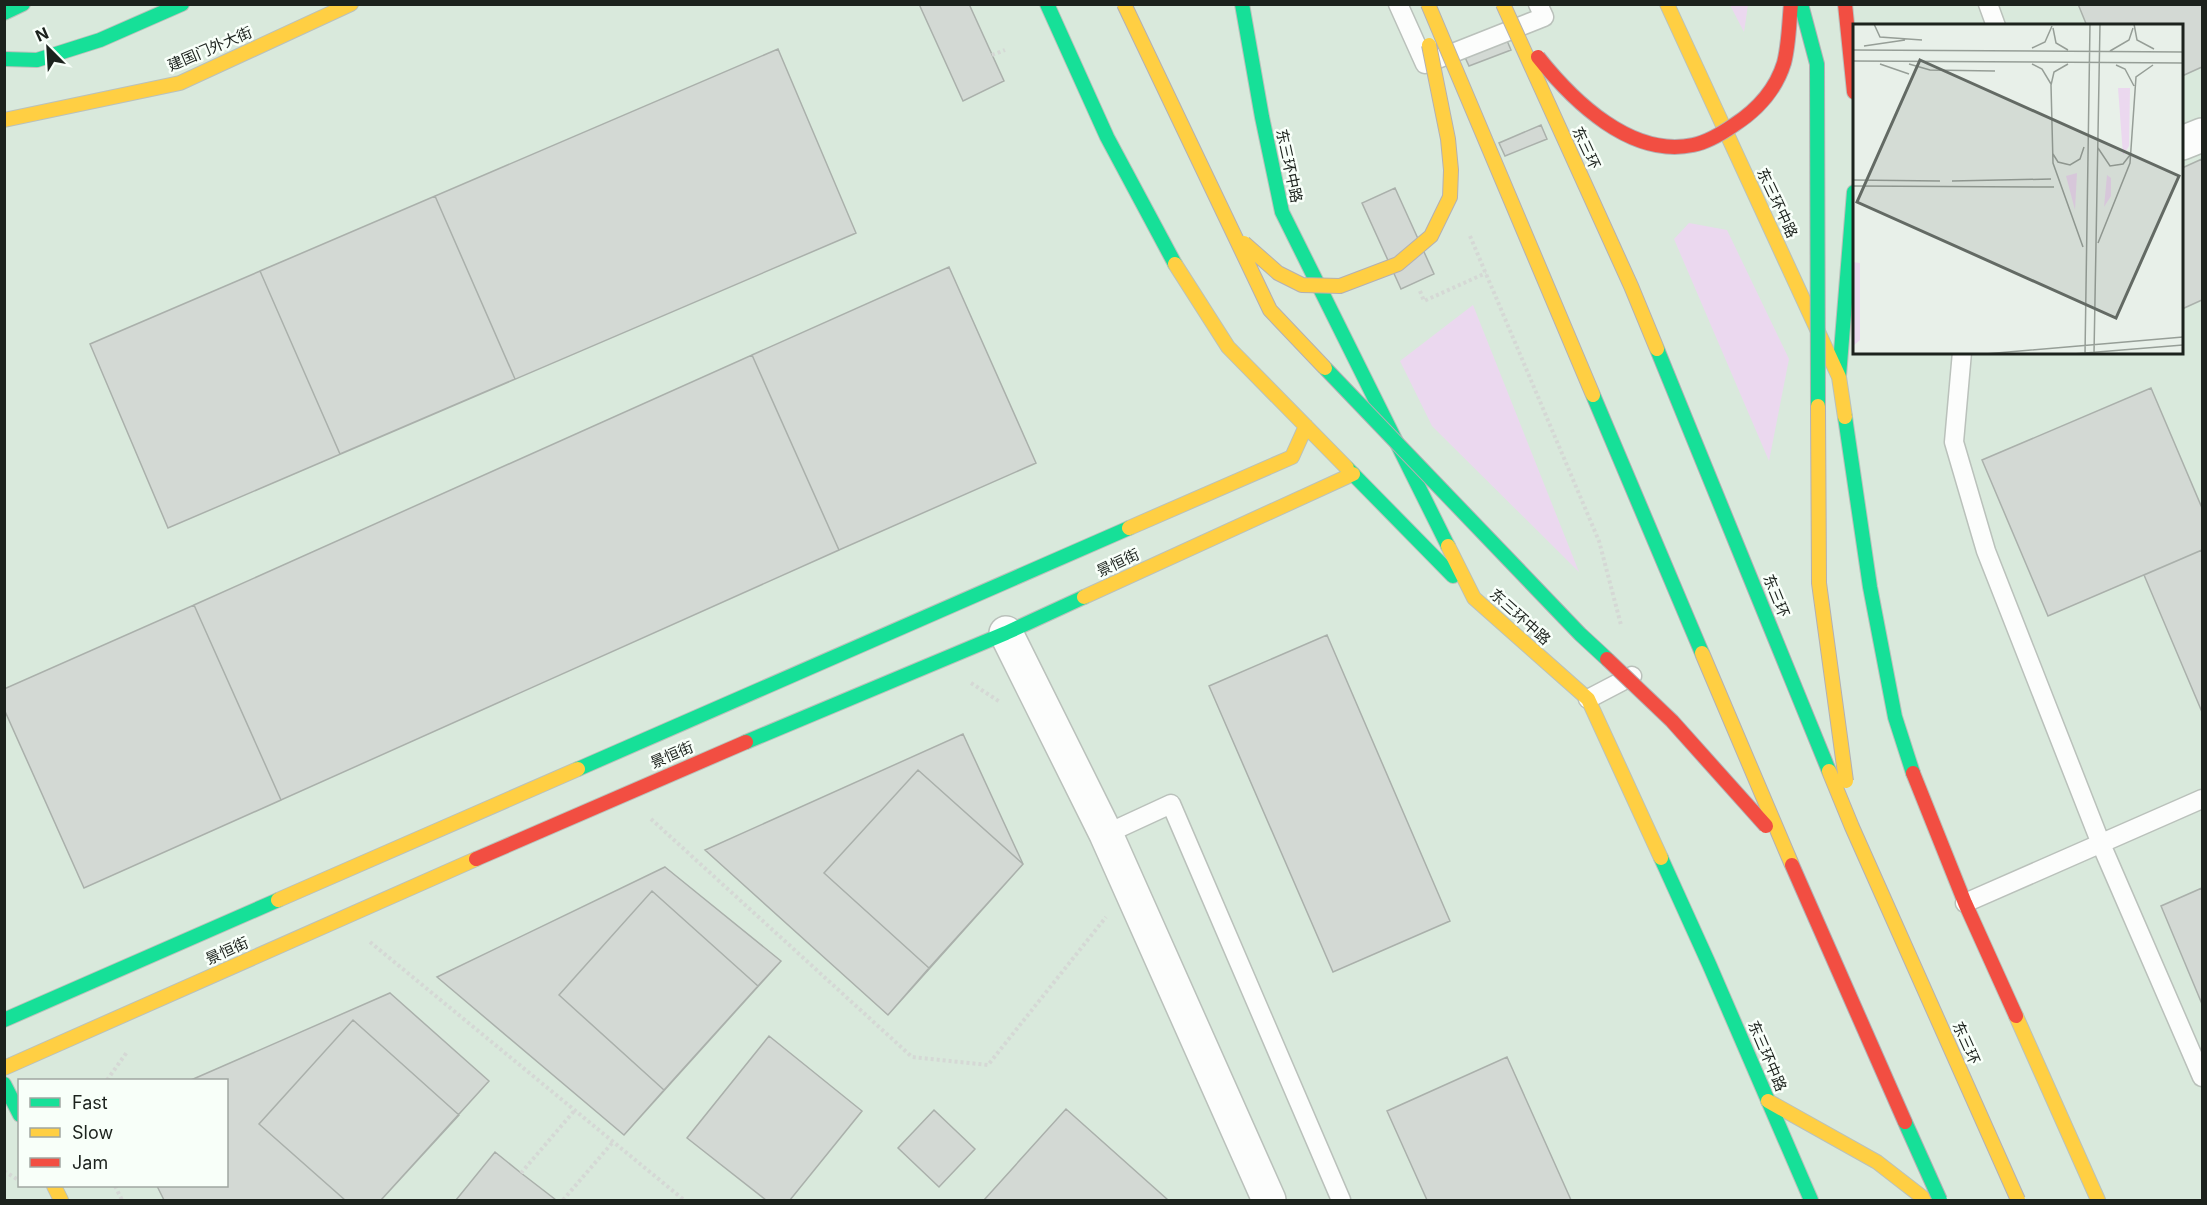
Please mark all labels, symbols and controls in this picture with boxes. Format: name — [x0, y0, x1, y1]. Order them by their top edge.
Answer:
north arrow — [18, 18, 78, 78]
street label: 建国门外大街 — [165, 22, 255, 75]
text: N — [32, 23, 52, 46]
inset map — [1853, 24, 2183, 354]
street label: 东三环 — [1568, 123, 1605, 172]
street label: 东三环中路 — [1272, 127, 1307, 205]
street label: 东三环中路 — [1753, 165, 1802, 241]
street label: 景恒街 — [1093, 544, 1142, 581]
street label: 东三环 — [1759, 571, 1794, 620]
street label: 东三环中路 — [1486, 584, 1555, 649]
street label: 景恒街 — [647, 737, 696, 772]
street label: 景恒街 — [202, 933, 251, 968]
street label: 东三环中路 — [1744, 1018, 1791, 1094]
street label: 东三环 — [1949, 1018, 1984, 1067]
legend — [18, 1079, 228, 1187]
text: Fast — [72, 1092, 108, 1113]
text: Slow — [72, 1122, 113, 1143]
text: Jam — [72, 1152, 108, 1173]

